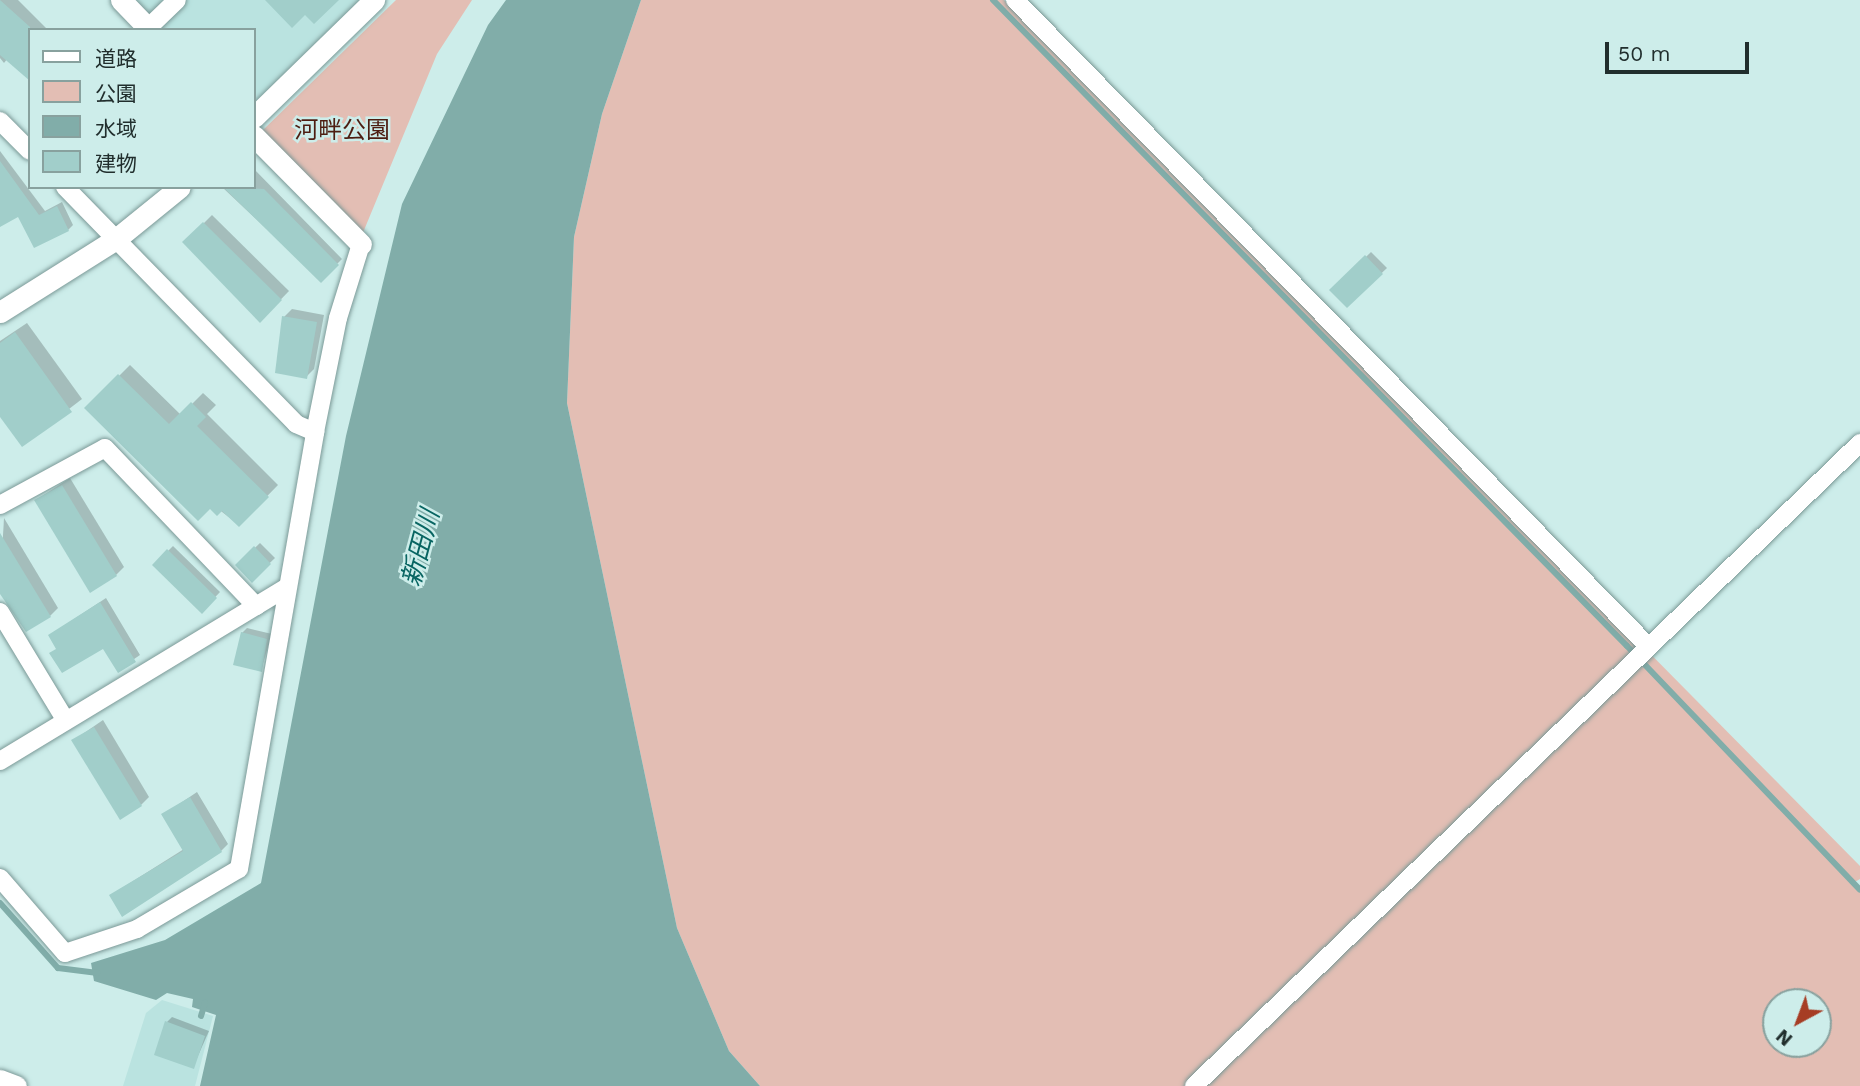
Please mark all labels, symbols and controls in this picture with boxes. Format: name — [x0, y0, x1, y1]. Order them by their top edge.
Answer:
legend — [28, 28, 256, 189]
scale bar — [1608, 28, 1752, 72]
text: 50 m — [1618, 41, 1670, 66]
text: 道路 — [95, 46, 137, 71]
text: 公園 — [95, 81, 137, 106]
text: 水域 — [95, 116, 137, 141]
park label: 河畔公園 — [294, 117, 390, 145]
text: 建物 — [95, 151, 137, 176]
water label: 新田川 — [396, 506, 446, 590]
north arrow — [1762, 988, 1832, 1058]
text: N — [1771, 1024, 1797, 1051]

